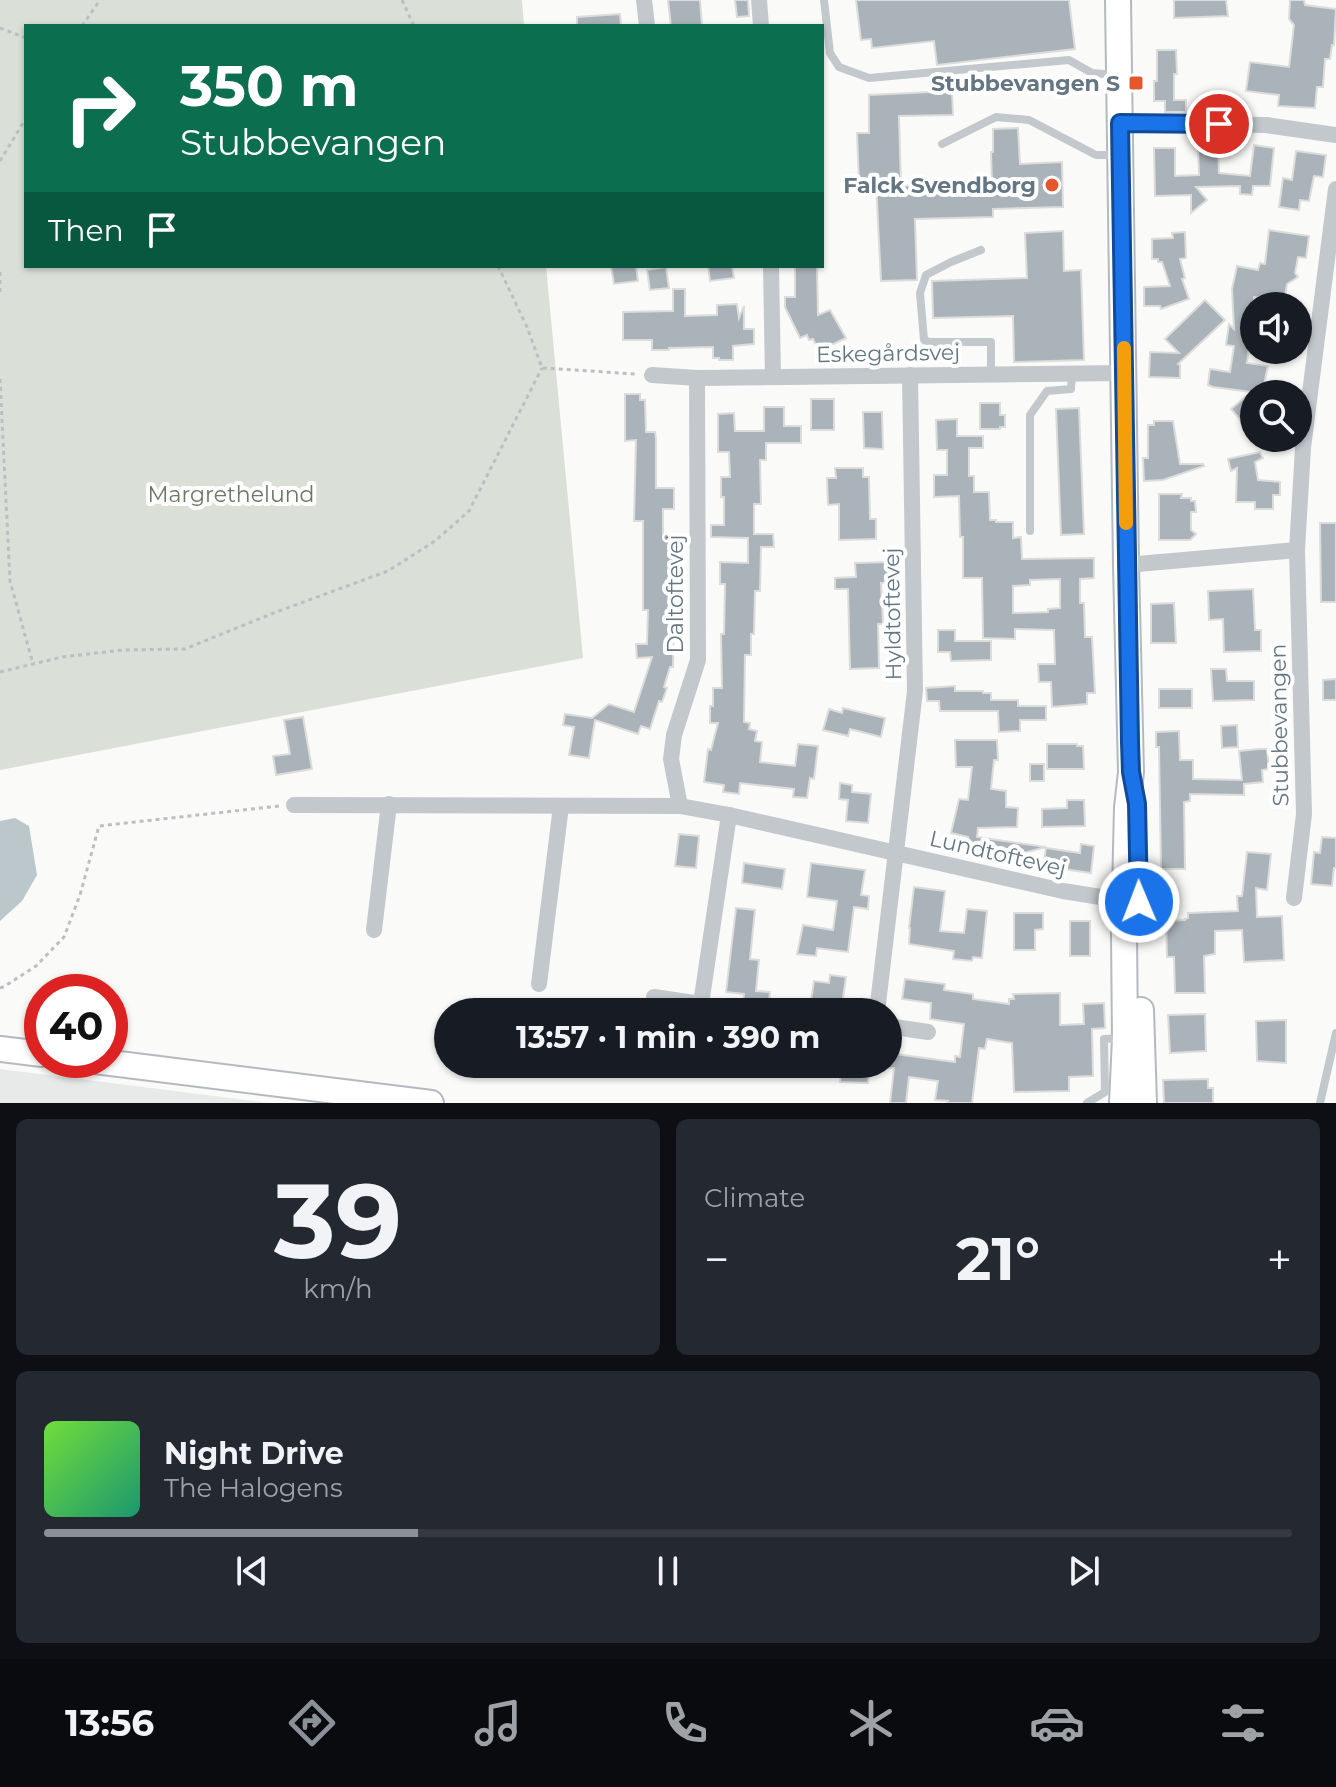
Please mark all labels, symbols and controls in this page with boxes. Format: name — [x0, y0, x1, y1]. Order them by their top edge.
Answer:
text: 350 m — [180, 52, 359, 120]
icon: right — [48, 56, 152, 160]
place label: Stubbevangen S — [931, 70, 1120, 97]
marker: Stubbevangen S — [1127, 74, 1145, 92]
pin — [1185, 90, 1253, 158]
icon: arrive — [1197, 102, 1241, 146]
text: Stubbevangen — [180, 120, 446, 164]
place label: Falck Svendborg — [843, 172, 1036, 199]
marker: Falck Svendborg — [1043, 176, 1061, 194]
icon: arrive — [140, 208, 184, 252]
text: Then — [48, 212, 124, 249]
map controls — [1240, 292, 1312, 452]
button: sound — [1240, 292, 1312, 364]
street label: Eskegårdsvej — [816, 339, 960, 368]
button: search — [1240, 380, 1312, 452]
park label: Margrethelund — [147, 481, 315, 508]
street label: Daltoftevej — [662, 535, 689, 654]
street label: Hyldtoftevej — [878, 547, 907, 680]
street label: Stubbevangen — [1265, 643, 1294, 807]
street label: Lundtoftevej — [927, 825, 1069, 882]
position arrow — [1097, 860, 1181, 944]
speed limit sign: 40 — [24, 974, 128, 1078]
text: 13:57 · 1 min · 390 m — [516, 1019, 820, 1056]
text: 39 — [274, 1157, 402, 1284]
text: Climate — [704, 1182, 805, 1214]
text: 21° — [956, 1222, 1040, 1295]
text: − — [704, 1232, 729, 1286]
text: + — [1267, 1232, 1292, 1286]
text: km/h — [303, 1273, 373, 1305]
text: Night Drive — [164, 1435, 344, 1472]
text: The Halogens — [164, 1472, 343, 1504]
icon: previous — [230, 1549, 274, 1593]
icon: pause — [646, 1549, 690, 1593]
icon: next — [1062, 1549, 1106, 1593]
icon: directions — [284, 1695, 340, 1751]
icon: music — [470, 1695, 526, 1751]
icon: phone — [657, 1695, 713, 1751]
icon: climate — [843, 1695, 899, 1751]
icon: car — [1029, 1695, 1085, 1751]
icon: filters — [1215, 1695, 1271, 1751]
text: 13:56 — [65, 1701, 154, 1745]

